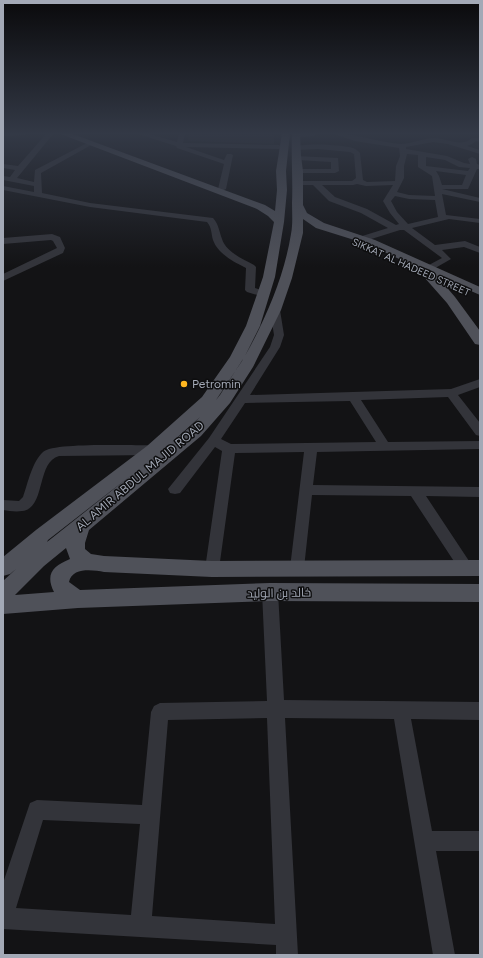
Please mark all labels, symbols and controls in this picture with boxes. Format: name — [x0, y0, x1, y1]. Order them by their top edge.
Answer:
street label: SIKKAT AL HADEED STREET — [350, 235, 472, 299]
place label: Petromin — [192, 377, 241, 391]
marker: Petromin — [179, 379, 189, 389]
street label: AL AMIR ABDUL MAJID ROAD — [73, 418, 207, 534]
street label: خالد بن الوليد — [247, 585, 311, 601]

